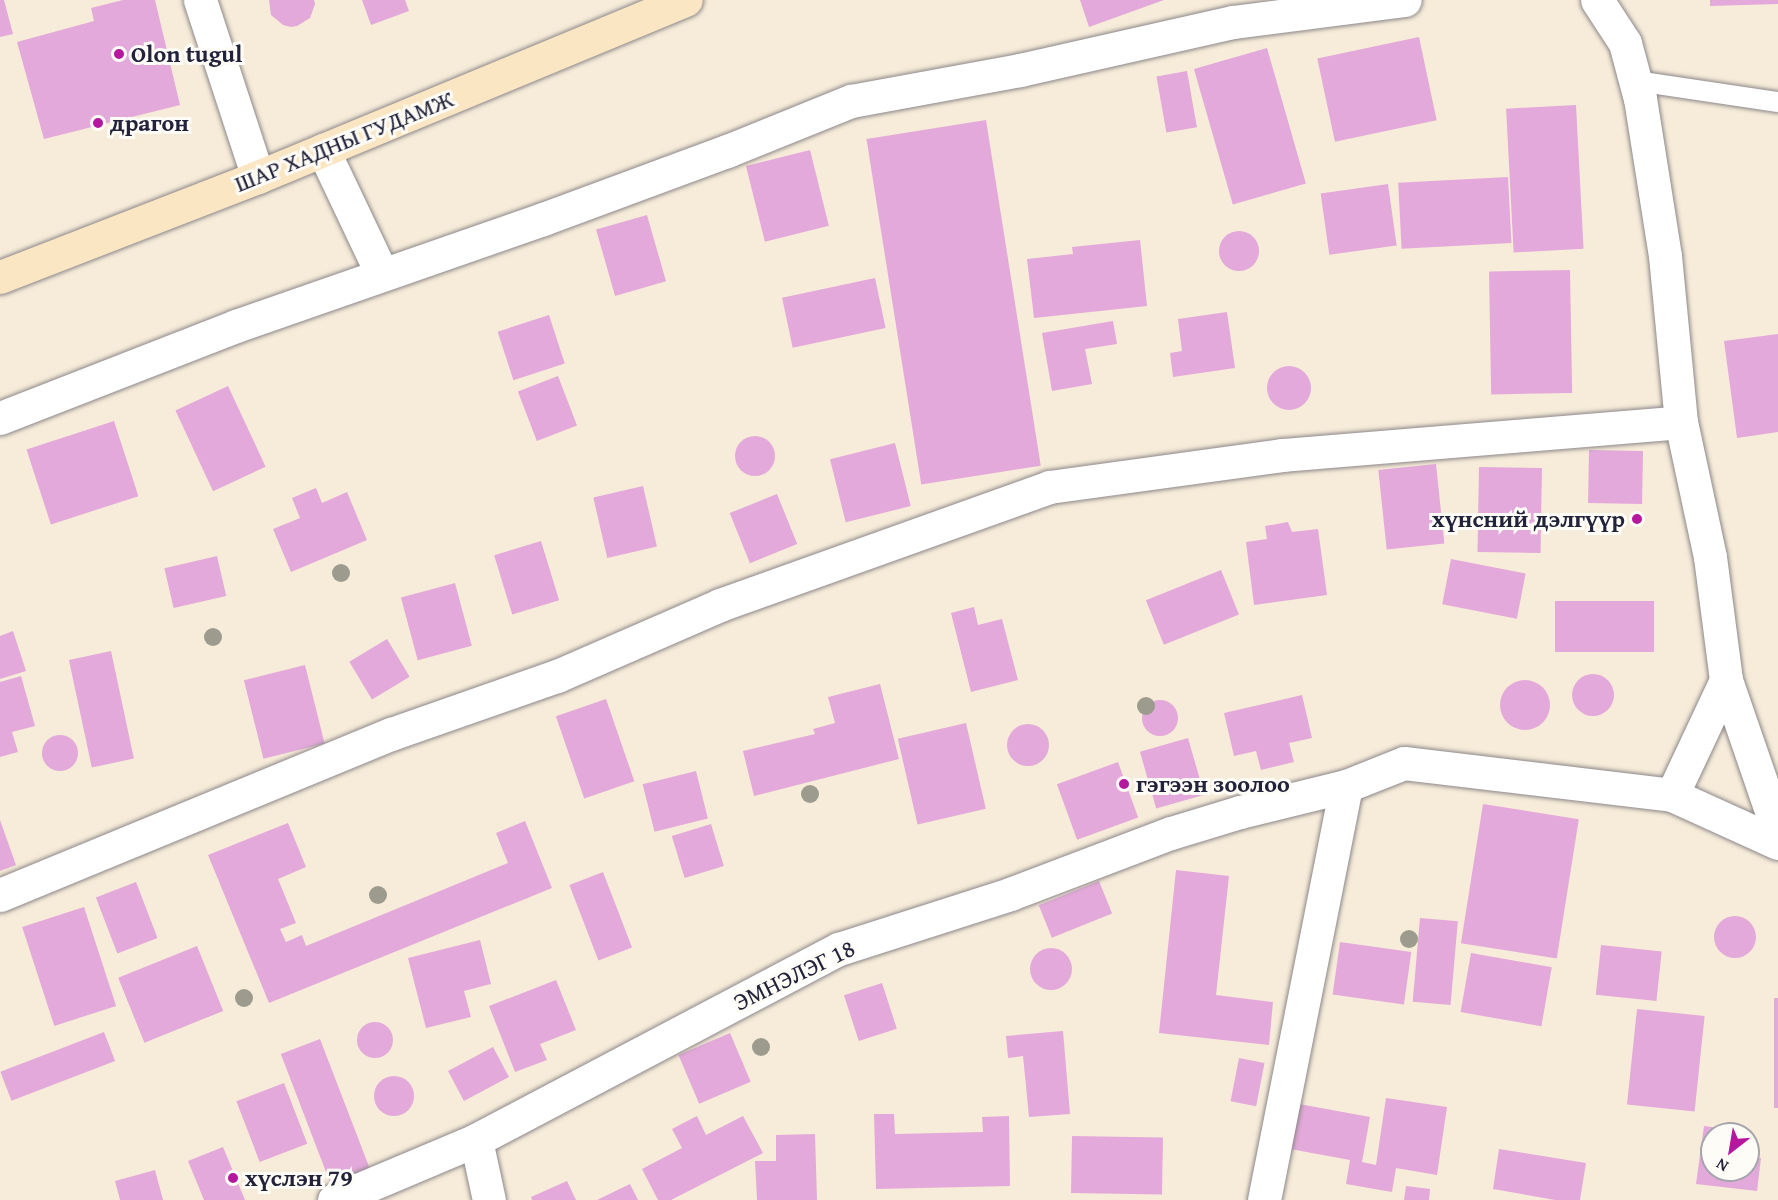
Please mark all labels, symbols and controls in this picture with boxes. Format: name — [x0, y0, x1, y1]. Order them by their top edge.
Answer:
place label: Olon tugul — [131, 40, 242, 68]
marker: Olon tugul — [112, 47, 126, 61]
street label: ШАР ХАДНЫ ГУДАМЖ — [230, 84, 458, 198]
place label: драгон — [110, 109, 189, 137]
marker: драгон — [91, 116, 105, 130]
place label: хүнсний дэлгүүр — [1432, 505, 1625, 533]
marker: хүнсний дэлгүүр — [1630, 512, 1644, 526]
place label: гэгээн зоолоо — [1136, 770, 1290, 798]
marker: гэгээн зоолоо — [1117, 777, 1131, 791]
street label: ЭМНЭЛЭГ 18 — [729, 933, 859, 1017]
north arrow — [1700, 1122, 1760, 1182]
text: N — [1711, 1153, 1733, 1179]
place label: хүслэн 79 — [245, 1164, 353, 1192]
marker: хүслэн 79 — [226, 1171, 240, 1185]

